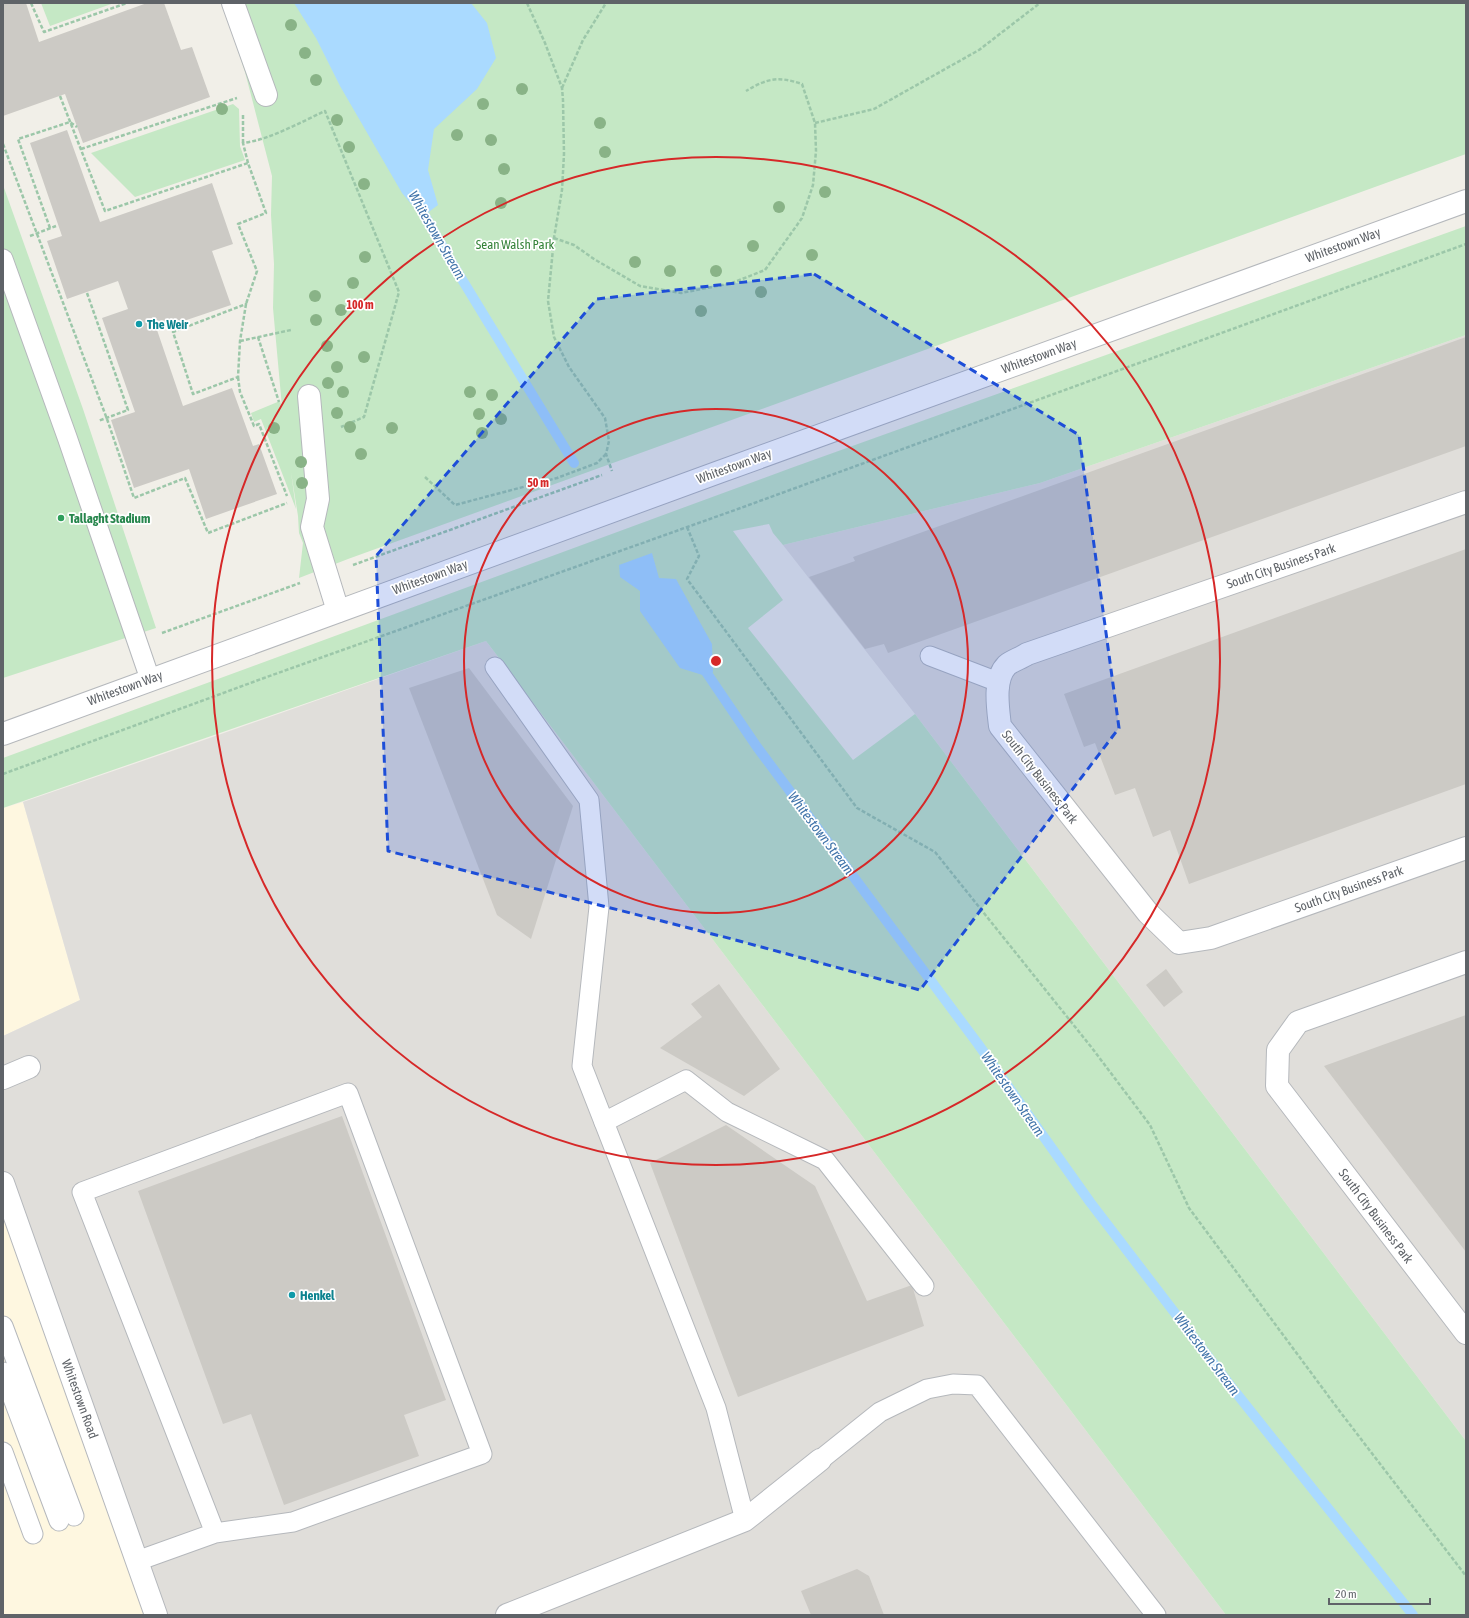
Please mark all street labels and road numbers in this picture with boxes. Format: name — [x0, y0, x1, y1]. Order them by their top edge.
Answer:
street label: Whitestown Way — [1303, 224, 1383, 266]
street label: Whitestown Way — [999, 335, 1079, 377]
street label: Whitestown Way — [694, 445, 774, 487]
street label: South City Business Park — [1225, 540, 1338, 592]
street label: Whitestown Way — [390, 556, 470, 598]
street label: Whitestown Way — [85, 667, 165, 709]
street label: South City Business Park — [999, 727, 1081, 827]
street label: South City Business Park — [1293, 862, 1406, 916]
street label: South City Business Park — [1336, 1166, 1417, 1266]
street label: Whitestown Road — [59, 1357, 101, 1441]

